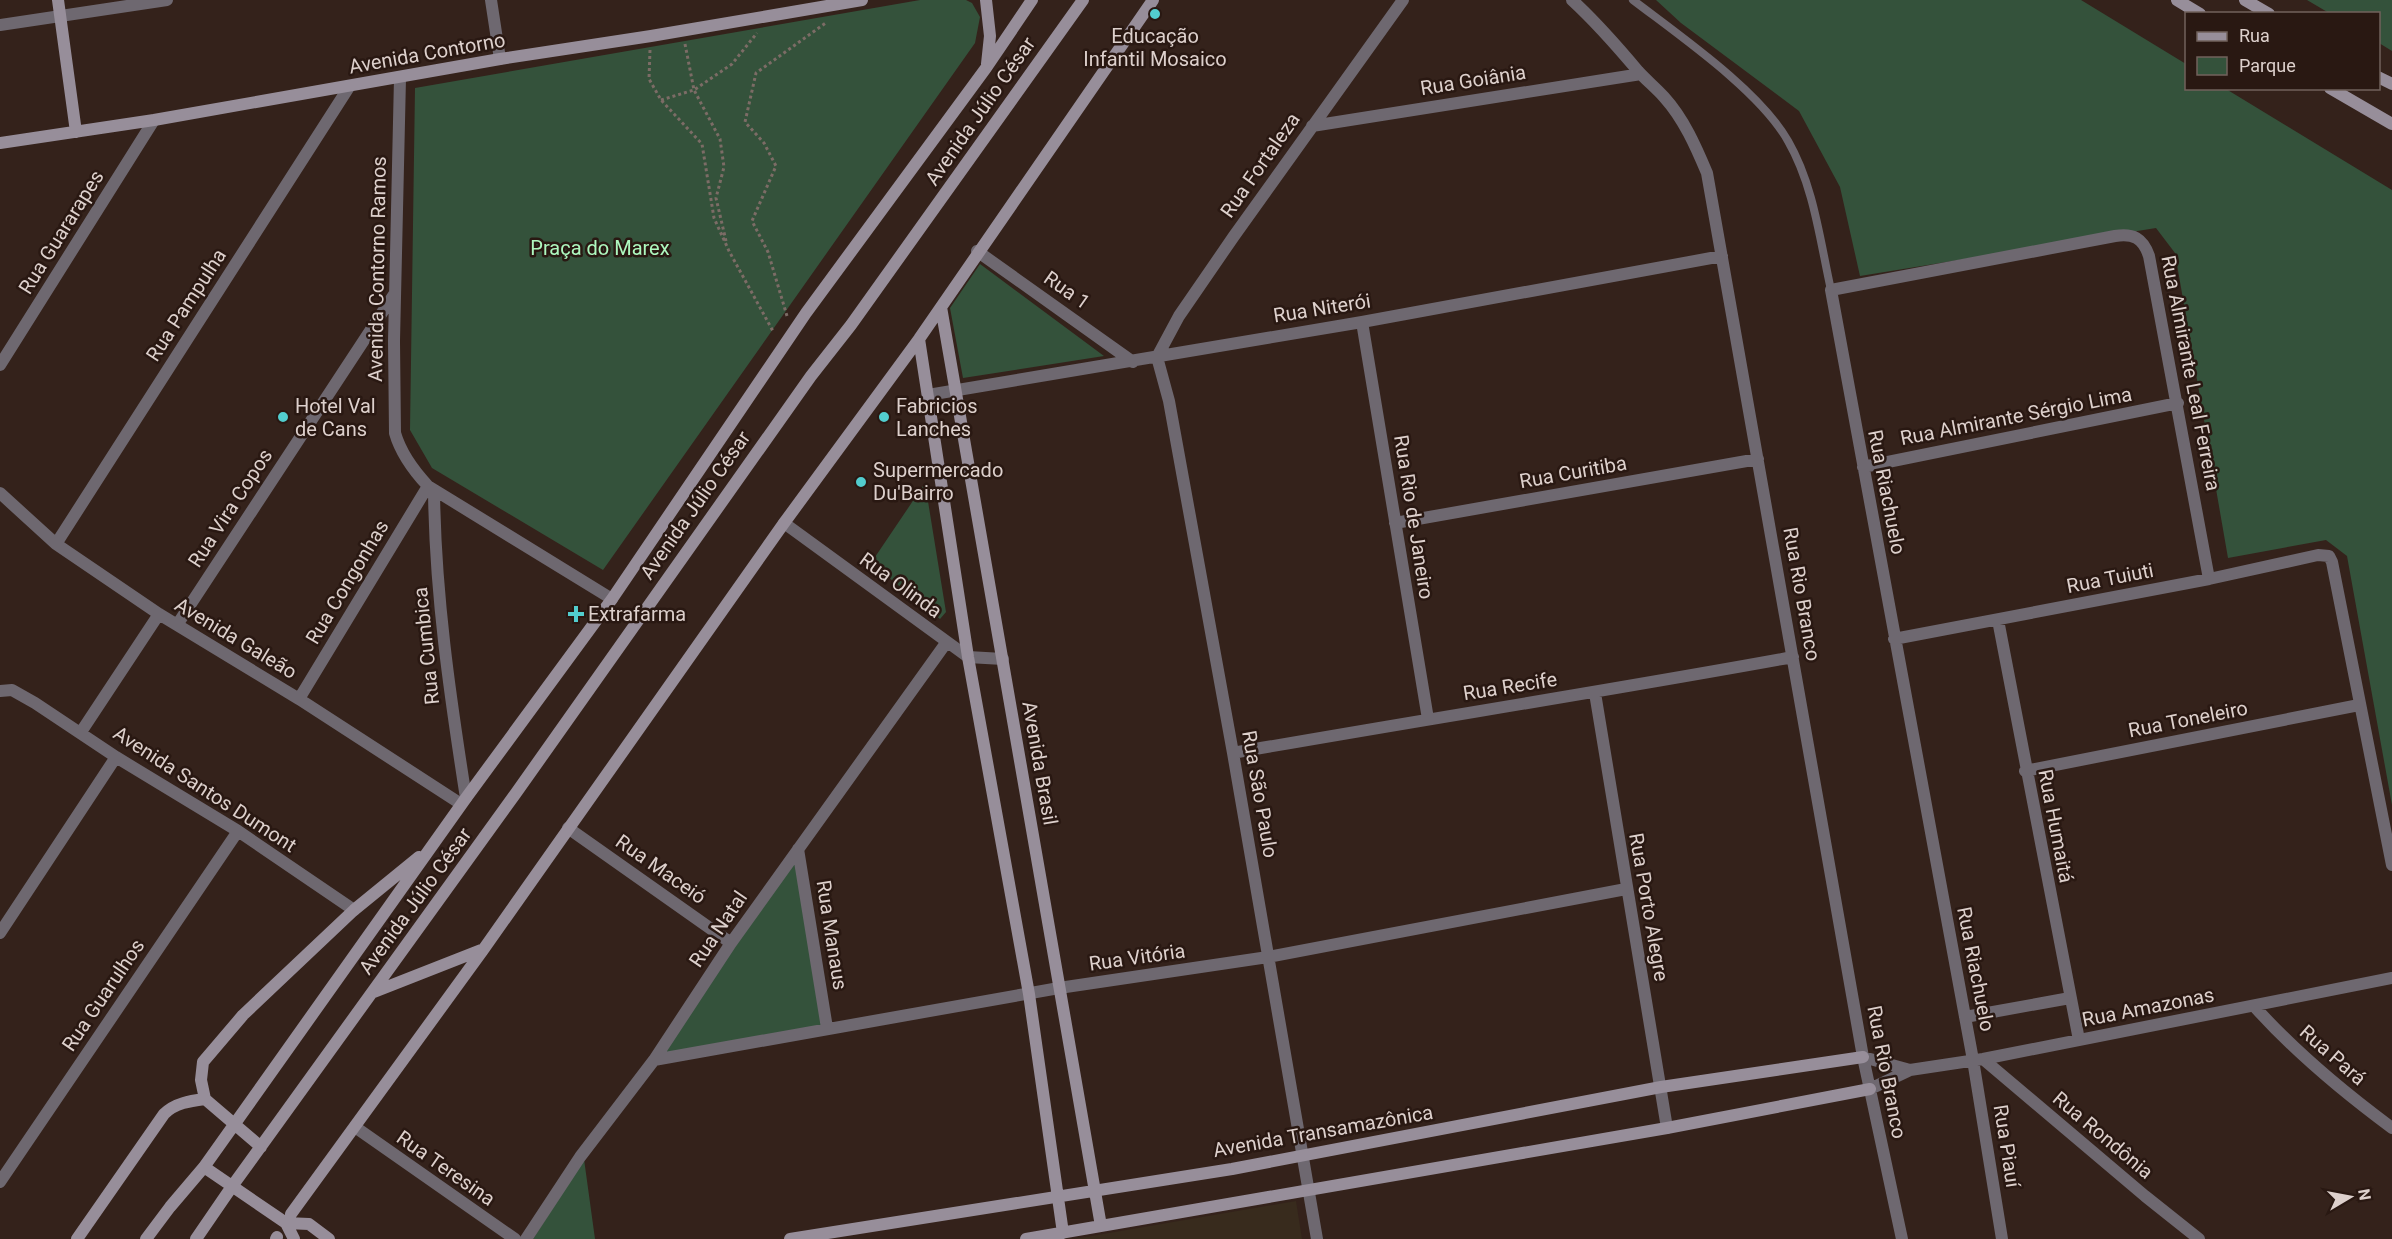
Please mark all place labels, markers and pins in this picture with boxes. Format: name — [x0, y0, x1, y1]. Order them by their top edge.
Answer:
marker: Educação Infantil Mosaico — [1148, 7, 1162, 21]
place label: Educação Infantil Mosaico — [1083, 24, 1227, 71]
place label: Hotel Val de Cans — [295, 394, 376, 441]
place label: Fabricios Lanches — [896, 394, 978, 441]
marker: Hotel Val de Cans — [276, 410, 290, 424]
marker: Fabricios Lanches — [877, 410, 891, 424]
place label: Supermercado Du'Bairro — [873, 458, 1003, 505]
marker: Supermercado Du'Bairro — [854, 475, 868, 489]
place label: Extrafarma — [588, 602, 686, 626]
marker: Extrafarma — [569, 607, 583, 621]

